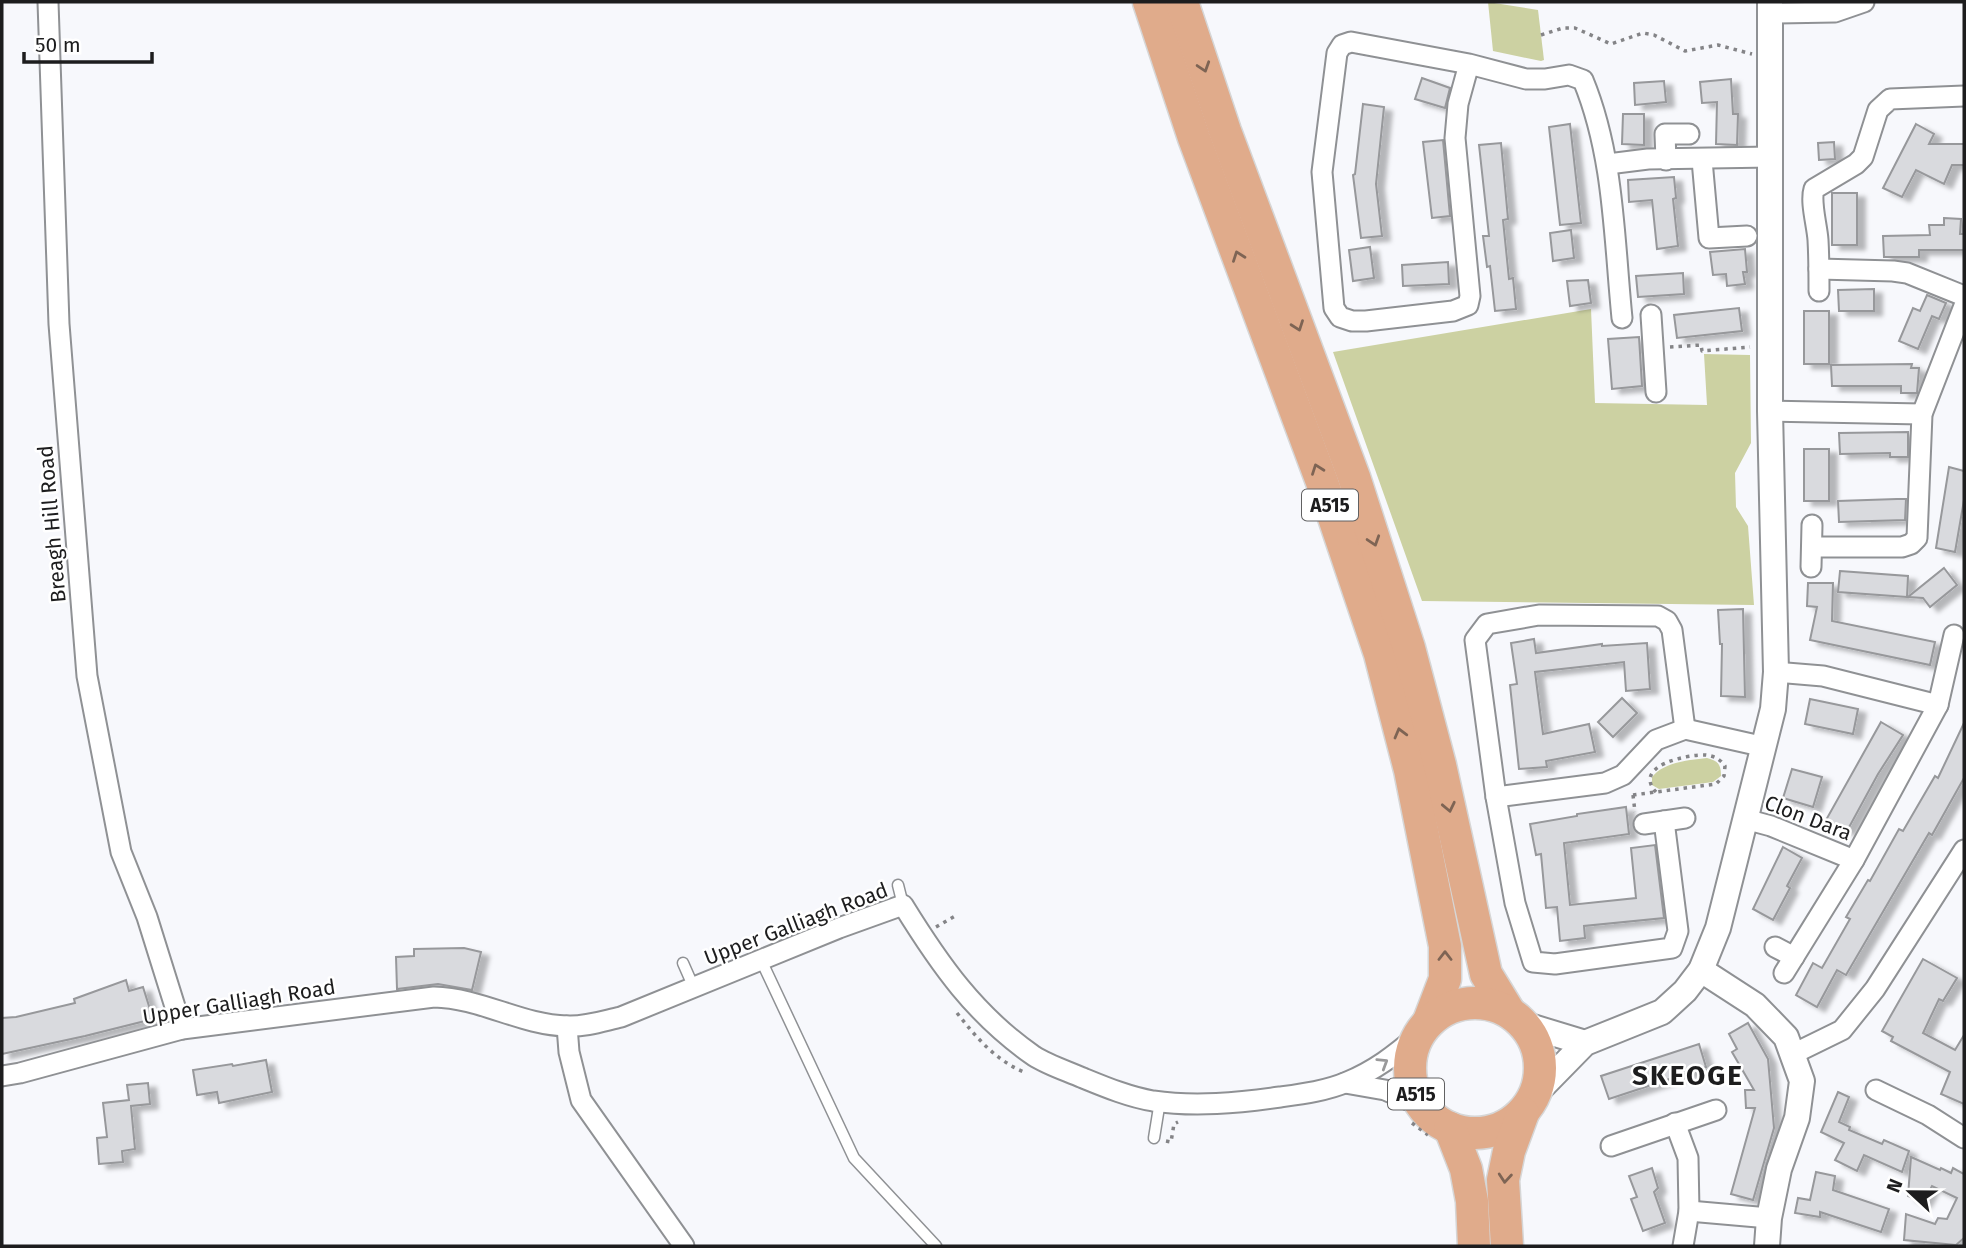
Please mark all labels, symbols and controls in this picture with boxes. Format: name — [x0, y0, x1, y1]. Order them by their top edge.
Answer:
scale bar — [24, 21, 152, 65]
text: 50 m — [35, 32, 81, 58]
one-way arrow — [1195, 60, 1210, 72]
one-way arrow — [1233, 251, 1247, 263]
one-way arrow — [1289, 320, 1303, 332]
street label: Breagh Hill Road — [32, 444, 72, 604]
one-way arrow — [1312, 464, 1326, 476]
road number: A515 — [1302, 490, 1358, 520]
one-way arrow — [1366, 534, 1380, 546]
one-way arrow — [1394, 727, 1408, 739]
street label: Clon Dara — [1761, 790, 1855, 846]
one-way arrow — [1441, 801, 1455, 813]
street label: Upper Galliagh Road — [700, 877, 892, 971]
one-way arrow — [1437, 950, 1453, 961]
street label: Upper Galliagh Road — [141, 974, 337, 1030]
one-way arrow — [1375, 1058, 1388, 1071]
district label: SKEOGE — [1632, 1059, 1744, 1092]
road number: A515 — [1388, 1078, 1444, 1110]
north arrow — [1875, 1157, 1945, 1227]
one-way arrow — [1498, 1173, 1513, 1184]
text: N — [1882, 1176, 1908, 1196]

